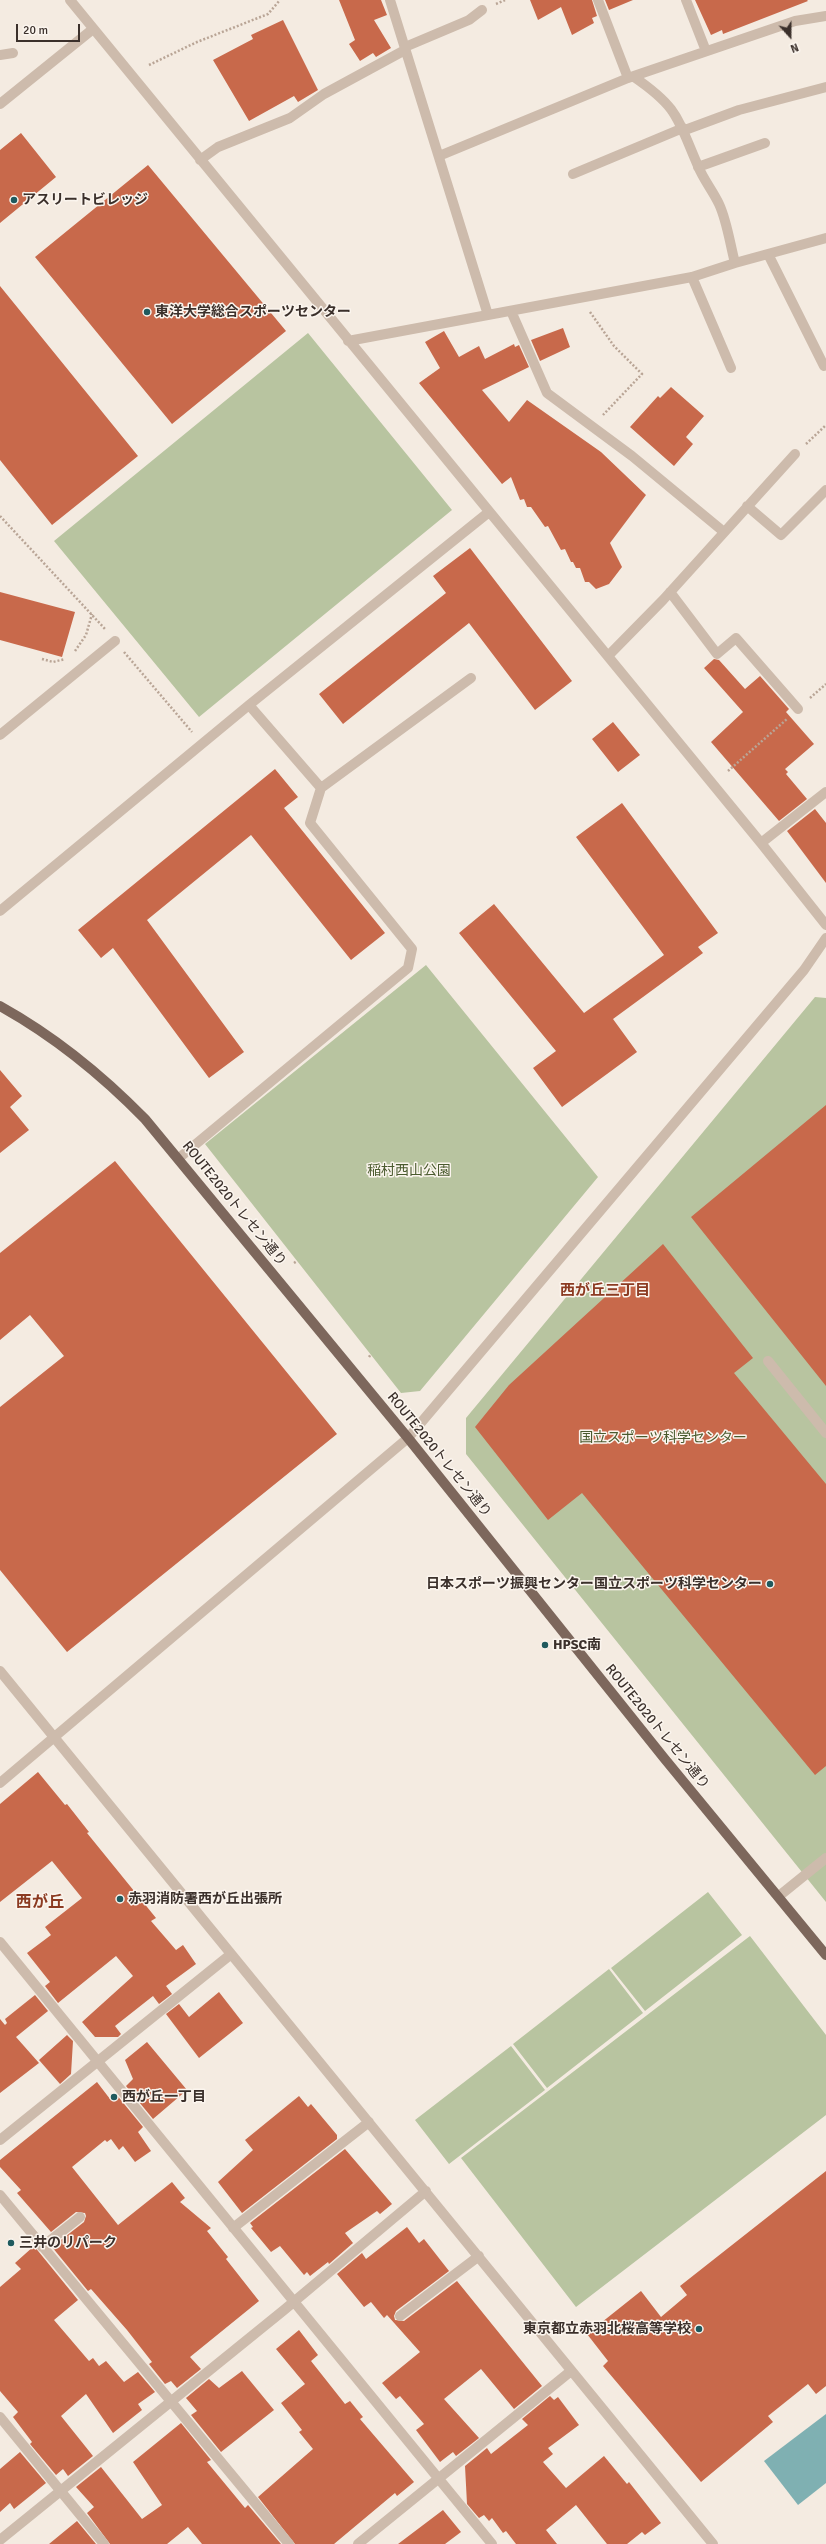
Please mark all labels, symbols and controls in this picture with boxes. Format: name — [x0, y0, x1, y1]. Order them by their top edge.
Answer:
scale bar — [18, 16, 82, 42]
north arrow — [770, 16, 810, 56]
text: 20 m — [23, 23, 48, 38]
text: N — [789, 40, 800, 55]
place label: アスリートビレッジ — [22, 192, 148, 208]
marker: アスリートビレッジ — [9, 195, 19, 205]
place label: 東洋大学総合スポーツセンター — [155, 304, 351, 320]
marker: 東洋大学総合スポーツセンター — [142, 307, 152, 317]
street label: ROUTE2020トレセン通り — [178, 1138, 290, 1270]
park label: 稲村西山公園 — [367, 1163, 451, 1179]
district label: 西が丘三丁目 — [560, 1282, 650, 1300]
street label: ROUTE2020トレセン通り — [383, 1389, 495, 1521]
park label: 国立スポーツ科学センター — [579, 1430, 747, 1446]
place label: 日本スポーツ振興センター国立スポーツ科学センター — [426, 1576, 762, 1592]
marker: 日本スポーツ振興センター国立スポーツ科学センター — [765, 1579, 775, 1589]
place label: HPSC南 — [553, 1637, 601, 1653]
marker: HPSC南 — [540, 1640, 550, 1650]
street label: ROUTE2020トレセン通り — [601, 1661, 713, 1793]
place label: 赤羽消防署西が丘出張所 — [128, 1891, 282, 1907]
district label: 西が丘 — [16, 1893, 64, 1913]
marker: 赤羽消防署西が丘出張所 — [115, 1894, 125, 1904]
place label: 西が丘一丁目 — [122, 2089, 206, 2105]
marker: 西が丘一丁目 — [109, 2092, 119, 2102]
place label: 三井のリパーク — [19, 2235, 117, 2251]
marker: 三井のリパーク — [6, 2238, 16, 2248]
place label: 東京都立赤羽北桜高等学校 — [523, 2321, 691, 2337]
marker: 東京都立赤羽北桜高等学校 — [694, 2324, 704, 2334]

